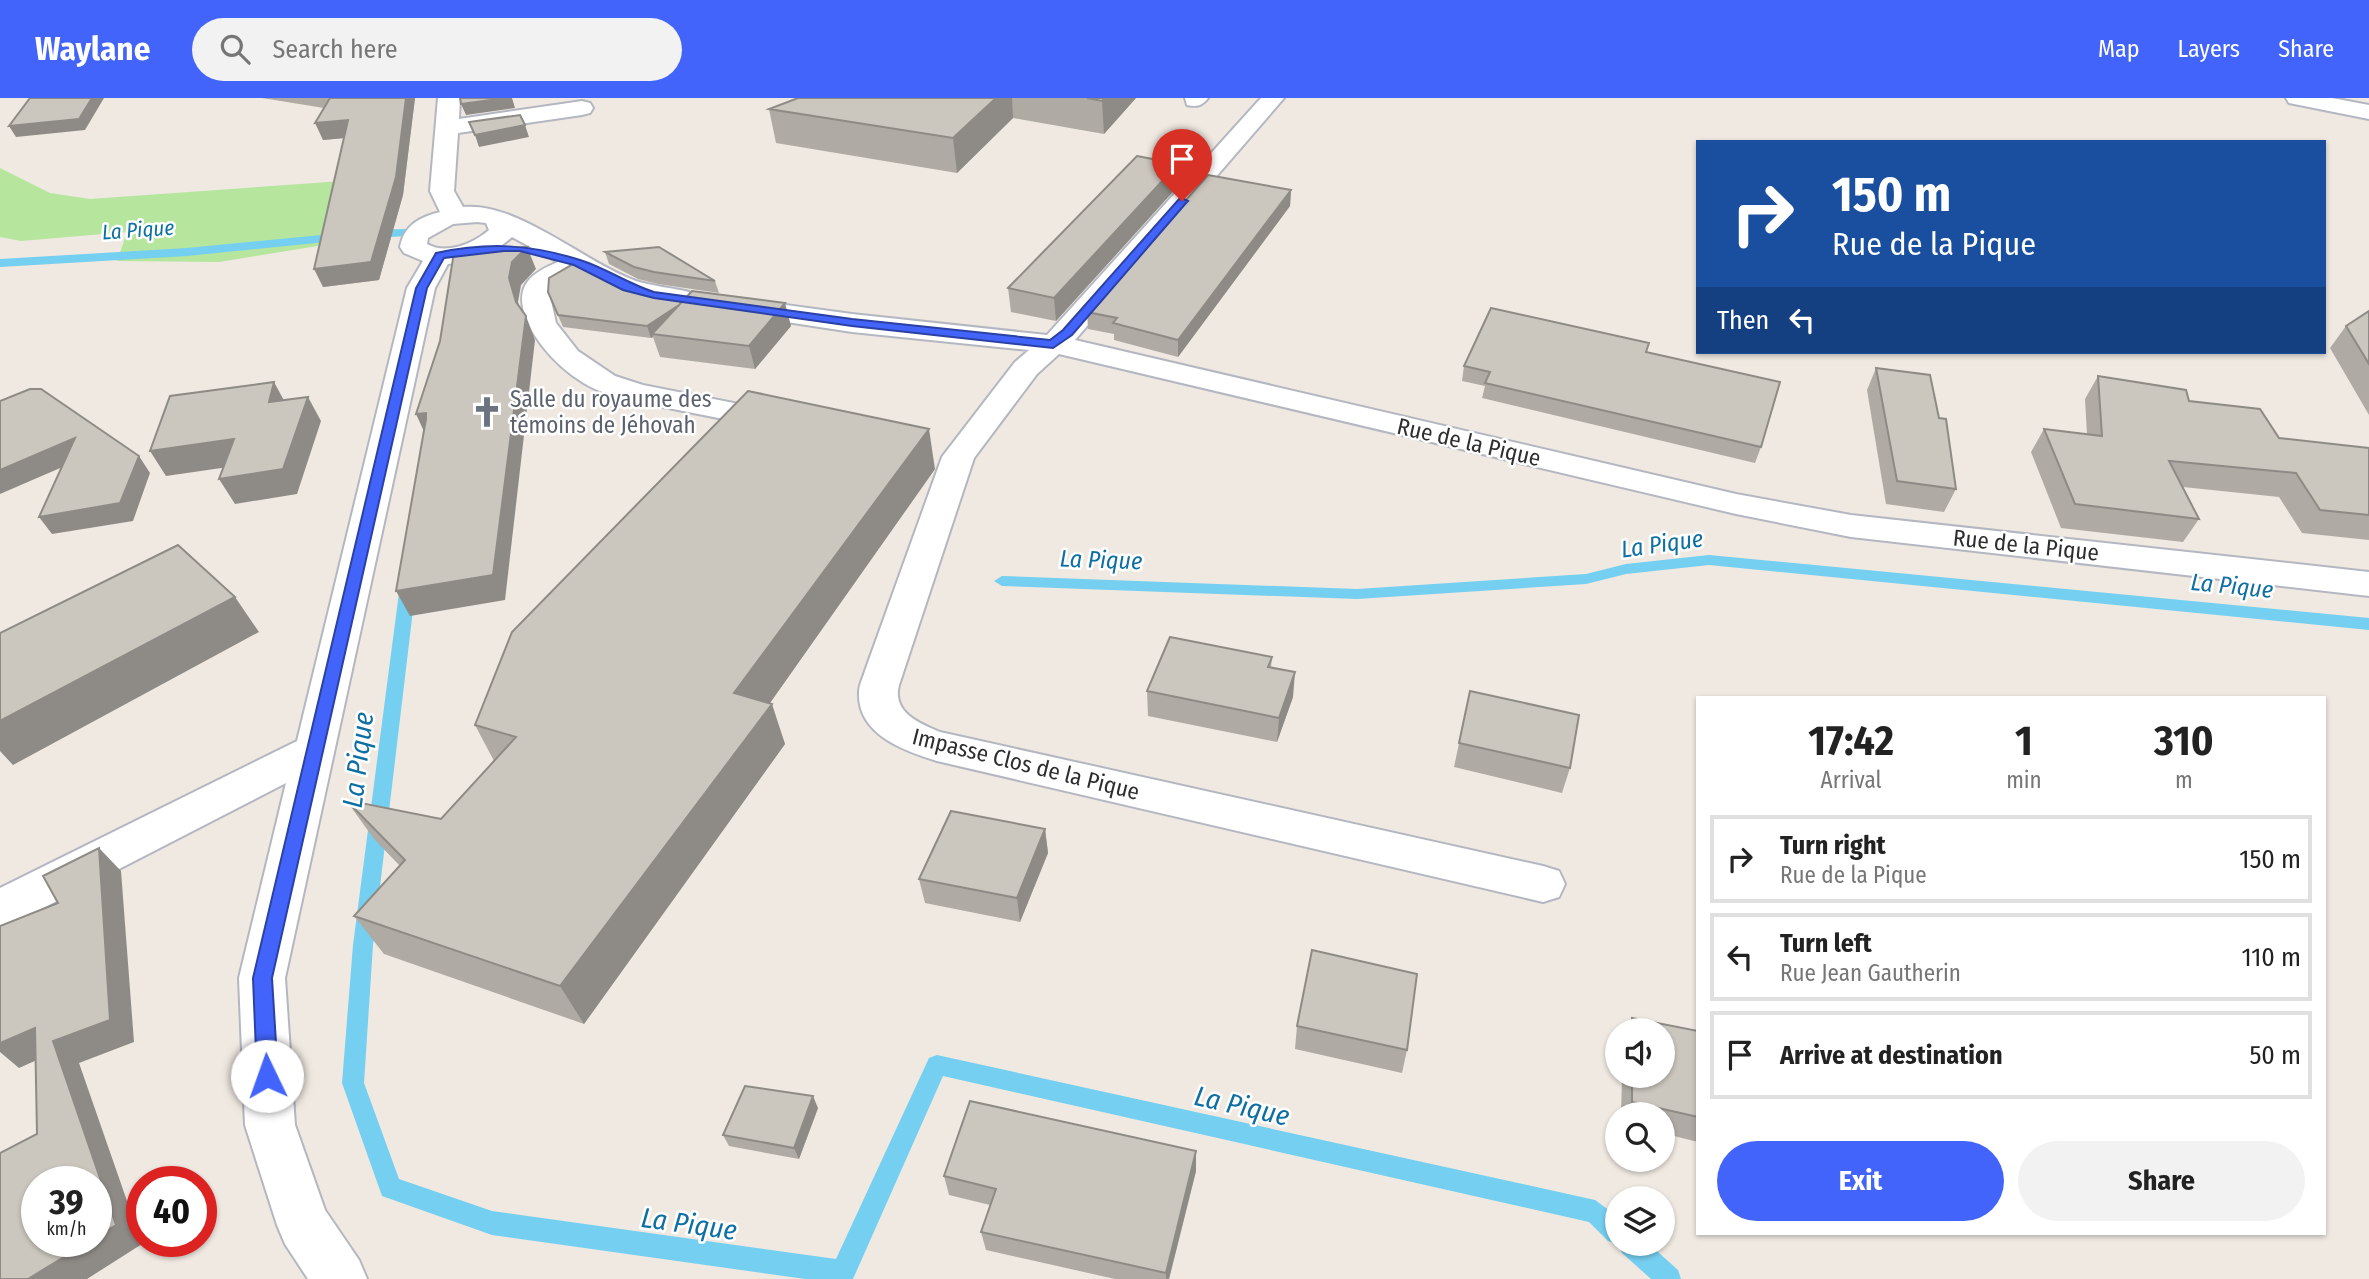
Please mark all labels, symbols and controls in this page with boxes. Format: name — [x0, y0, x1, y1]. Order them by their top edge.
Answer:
search box — [192, 18, 682, 81]
text: Waylane — [35, 29, 150, 69]
icon: search — [216, 30, 254, 68]
text: Search here — [272, 34, 398, 65]
text: Map — [2098, 35, 2140, 63]
text: Layers — [2178, 35, 2240, 63]
text: Share — [2278, 35, 2334, 63]
pin — [1152, 129, 1212, 201]
icon: arrive — [1163, 140, 1201, 178]
text: 150 m — [1832, 165, 1951, 224]
icon: right — [1717, 168, 1808, 259]
water label: La Pique — [101, 215, 175, 245]
text: Rue de la Pique — [1832, 225, 2036, 263]
icon: left — [1783, 301, 1821, 339]
text: Then — [1717, 305, 1769, 336]
place label: Salle du royaume des témoins de Jéhovah — [510, 385, 712, 439]
church icon: Salle du royaume des témoins de Jéhovah — [470, 395, 504, 429]
street label: Rue de la Pique — [1394, 412, 1544, 472]
street label: Rue de la Pique — [1952, 523, 2100, 567]
water label: La Pique — [1619, 524, 1705, 564]
water label: La Pique — [1059, 545, 1143, 575]
water label: La Pique — [2189, 568, 2275, 604]
water label: La Pique — [336, 710, 380, 810]
text: 17:42 — [1808, 716, 1894, 766]
text: 1 — [2015, 716, 2033, 766]
text: 310 — [2154, 716, 2214, 766]
street label: Impasse Clos de la Pique — [910, 722, 1142, 806]
text: Arrival — [1821, 766, 1882, 794]
text: min — [2006, 766, 2042, 794]
text: m — [2175, 766, 2193, 794]
text: Turn right — [1780, 830, 1886, 861]
icon: right — [1721, 840, 1759, 878]
text: 150 m — [2239, 844, 2301, 875]
text: Rue de la Pique — [1780, 861, 1927, 889]
text: Turn left — [1780, 928, 1872, 959]
icon: left — [1721, 938, 1759, 976]
text: 110 m — [2241, 942, 2301, 973]
text: Rue Jean Gautherin — [1780, 959, 1961, 987]
map controls — [1605, 1018, 1675, 1256]
button: sound — [1605, 1018, 1675, 1088]
icon: arrive — [1721, 1036, 1759, 1074]
position arrow — [230, 1039, 304, 1113]
text: Arrive at destination — [1780, 1040, 2003, 1071]
text: 50 m — [2249, 1040, 2301, 1071]
water label: La Pique — [1191, 1079, 1293, 1133]
button: search — [1605, 1102, 1675, 1172]
button: Exit — [1717, 1141, 2004, 1221]
button: Share — [2018, 1141, 2305, 1221]
speed limit sign: 40 — [126, 1166, 217, 1257]
text: 39 — [49, 1181, 84, 1223]
button: layers — [1605, 1186, 1675, 1256]
water label: La Pique — [639, 1201, 739, 1247]
text: km/h — [46, 1218, 87, 1240]

